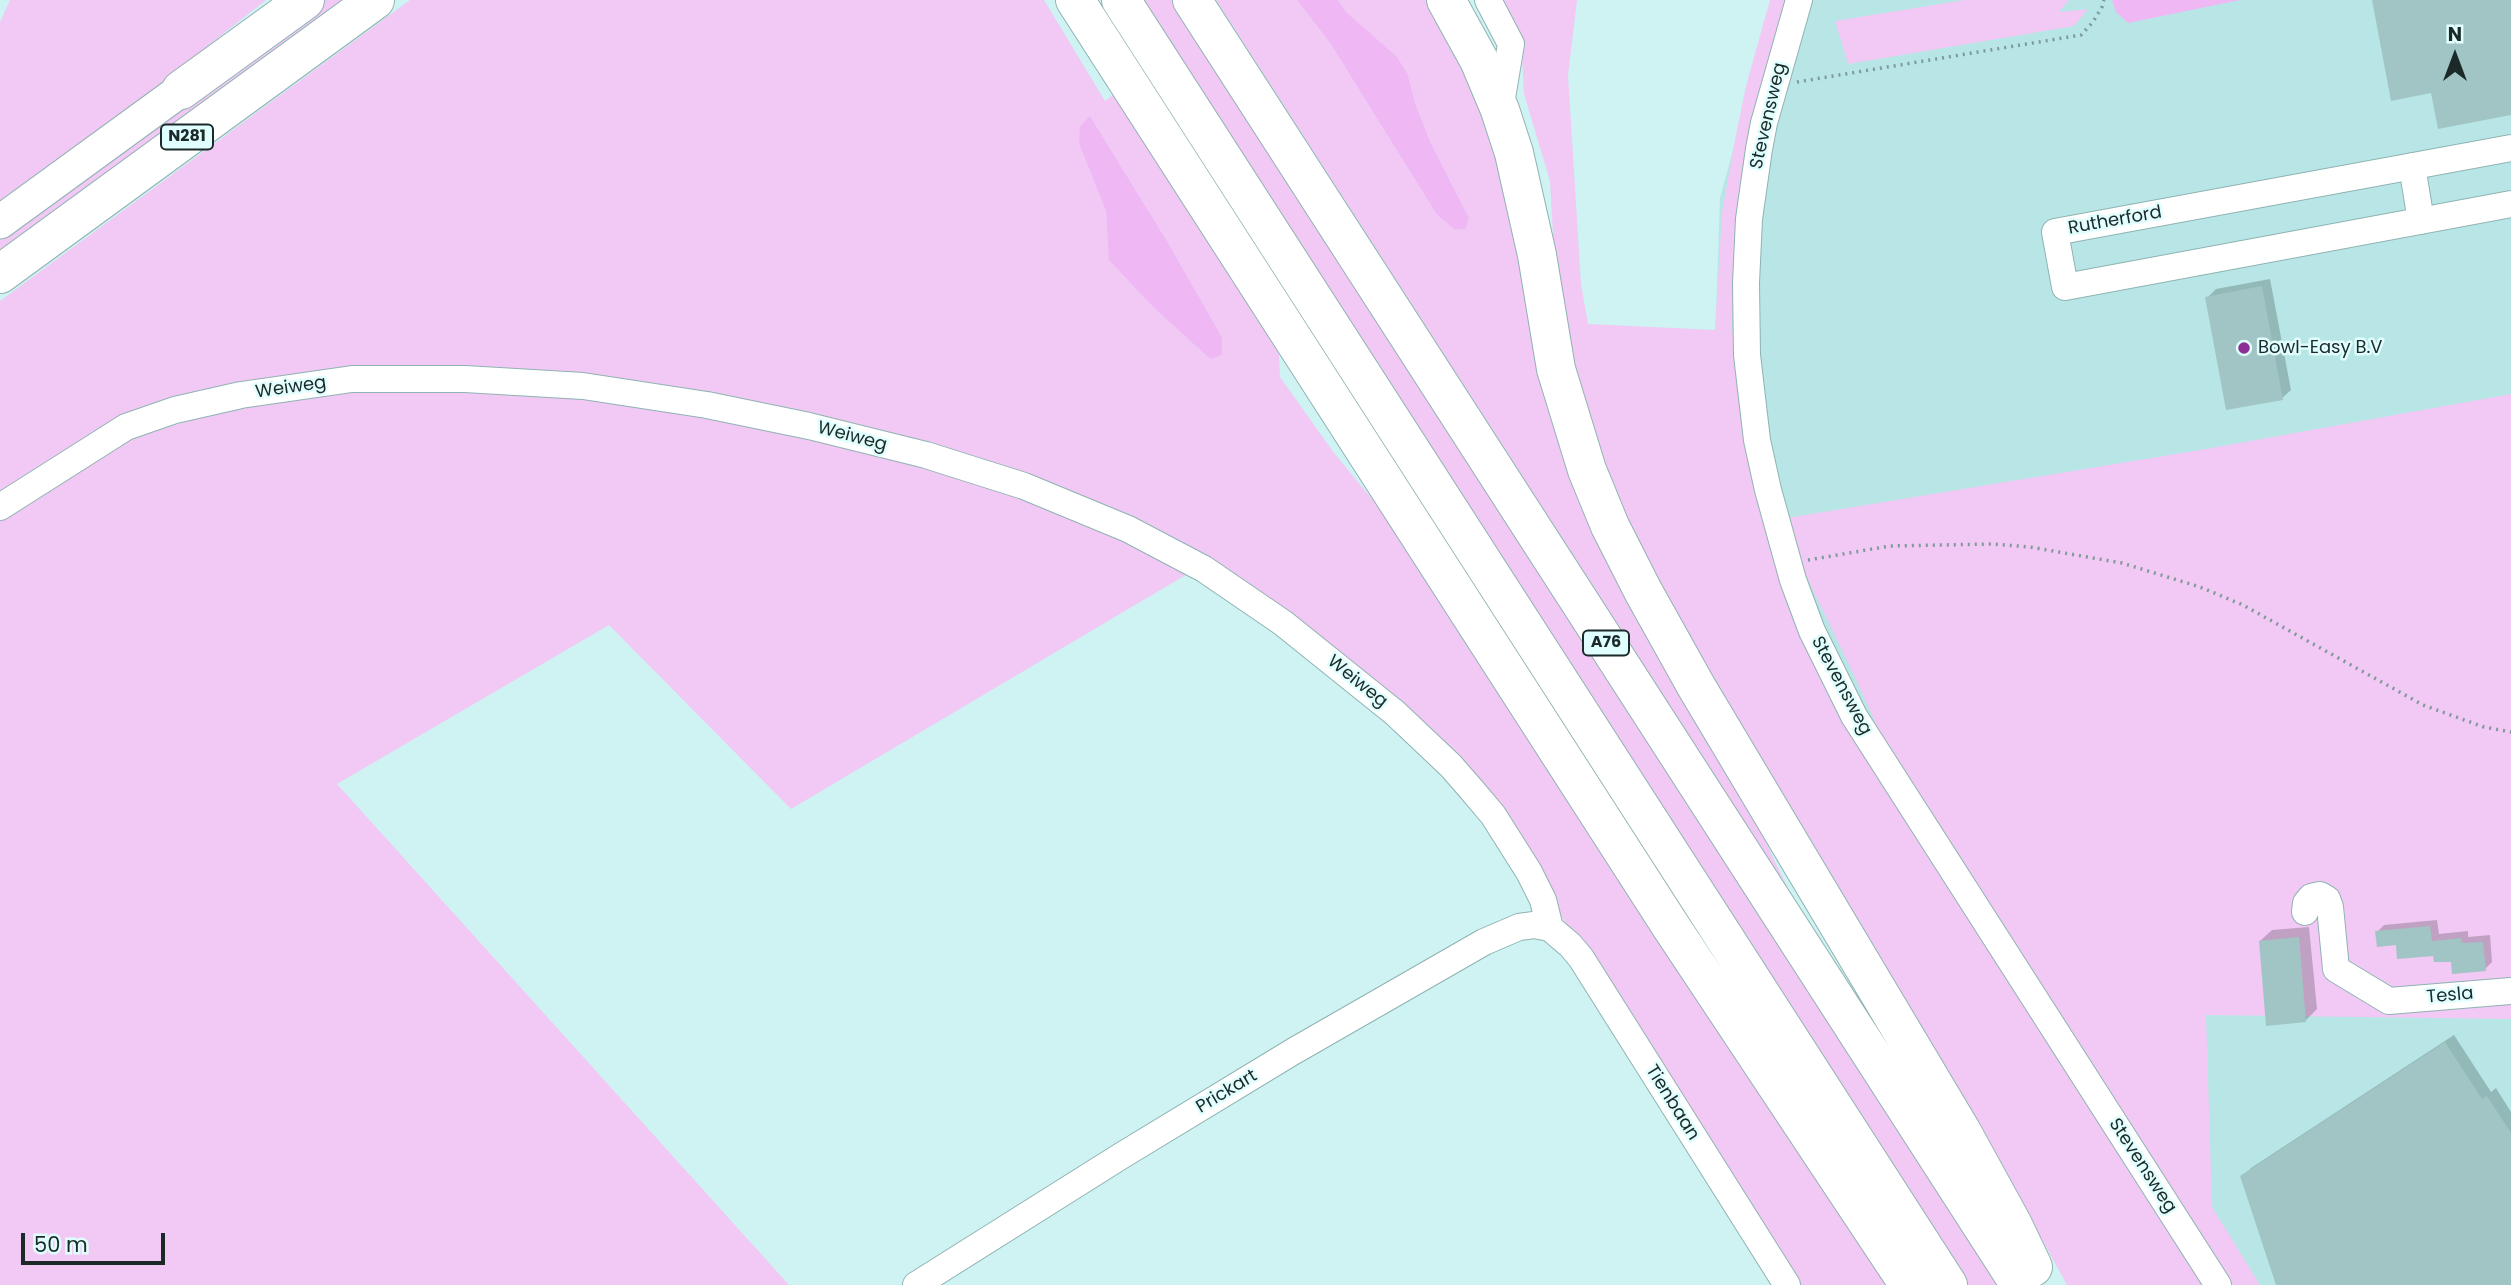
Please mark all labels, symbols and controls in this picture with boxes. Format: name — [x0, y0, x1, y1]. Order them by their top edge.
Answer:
north arrow — [2420, 21, 2490, 91]
text: N — [2448, 21, 2462, 48]
street label: Stevensweg — [1746, 61, 1792, 171]
road number: N281 — [161, 125, 213, 150]
street label: Rutherford — [2066, 202, 2164, 240]
place label: Bowl-Easy B.V — [2258, 337, 2382, 359]
marker: Bowl-Easy B.V — [2236, 340, 2252, 356]
street label: Weiweg — [254, 372, 328, 404]
street label: Weiweg — [815, 417, 889, 457]
road number: A76 — [1583, 630, 1629, 656]
street label: Stevensweg — [1806, 633, 1876, 739]
street label: Weiweg — [1323, 651, 1391, 713]
street label: Tesla — [2426, 983, 2474, 1009]
street label: Tienbaan — [1640, 1061, 1704, 1145]
street label: Prickart — [1193, 1065, 1261, 1119]
street label: Stevensweg — [2103, 1115, 2181, 1217]
scale bar — [24, 1218, 168, 1262]
text: 50 m — [34, 1230, 88, 1259]

